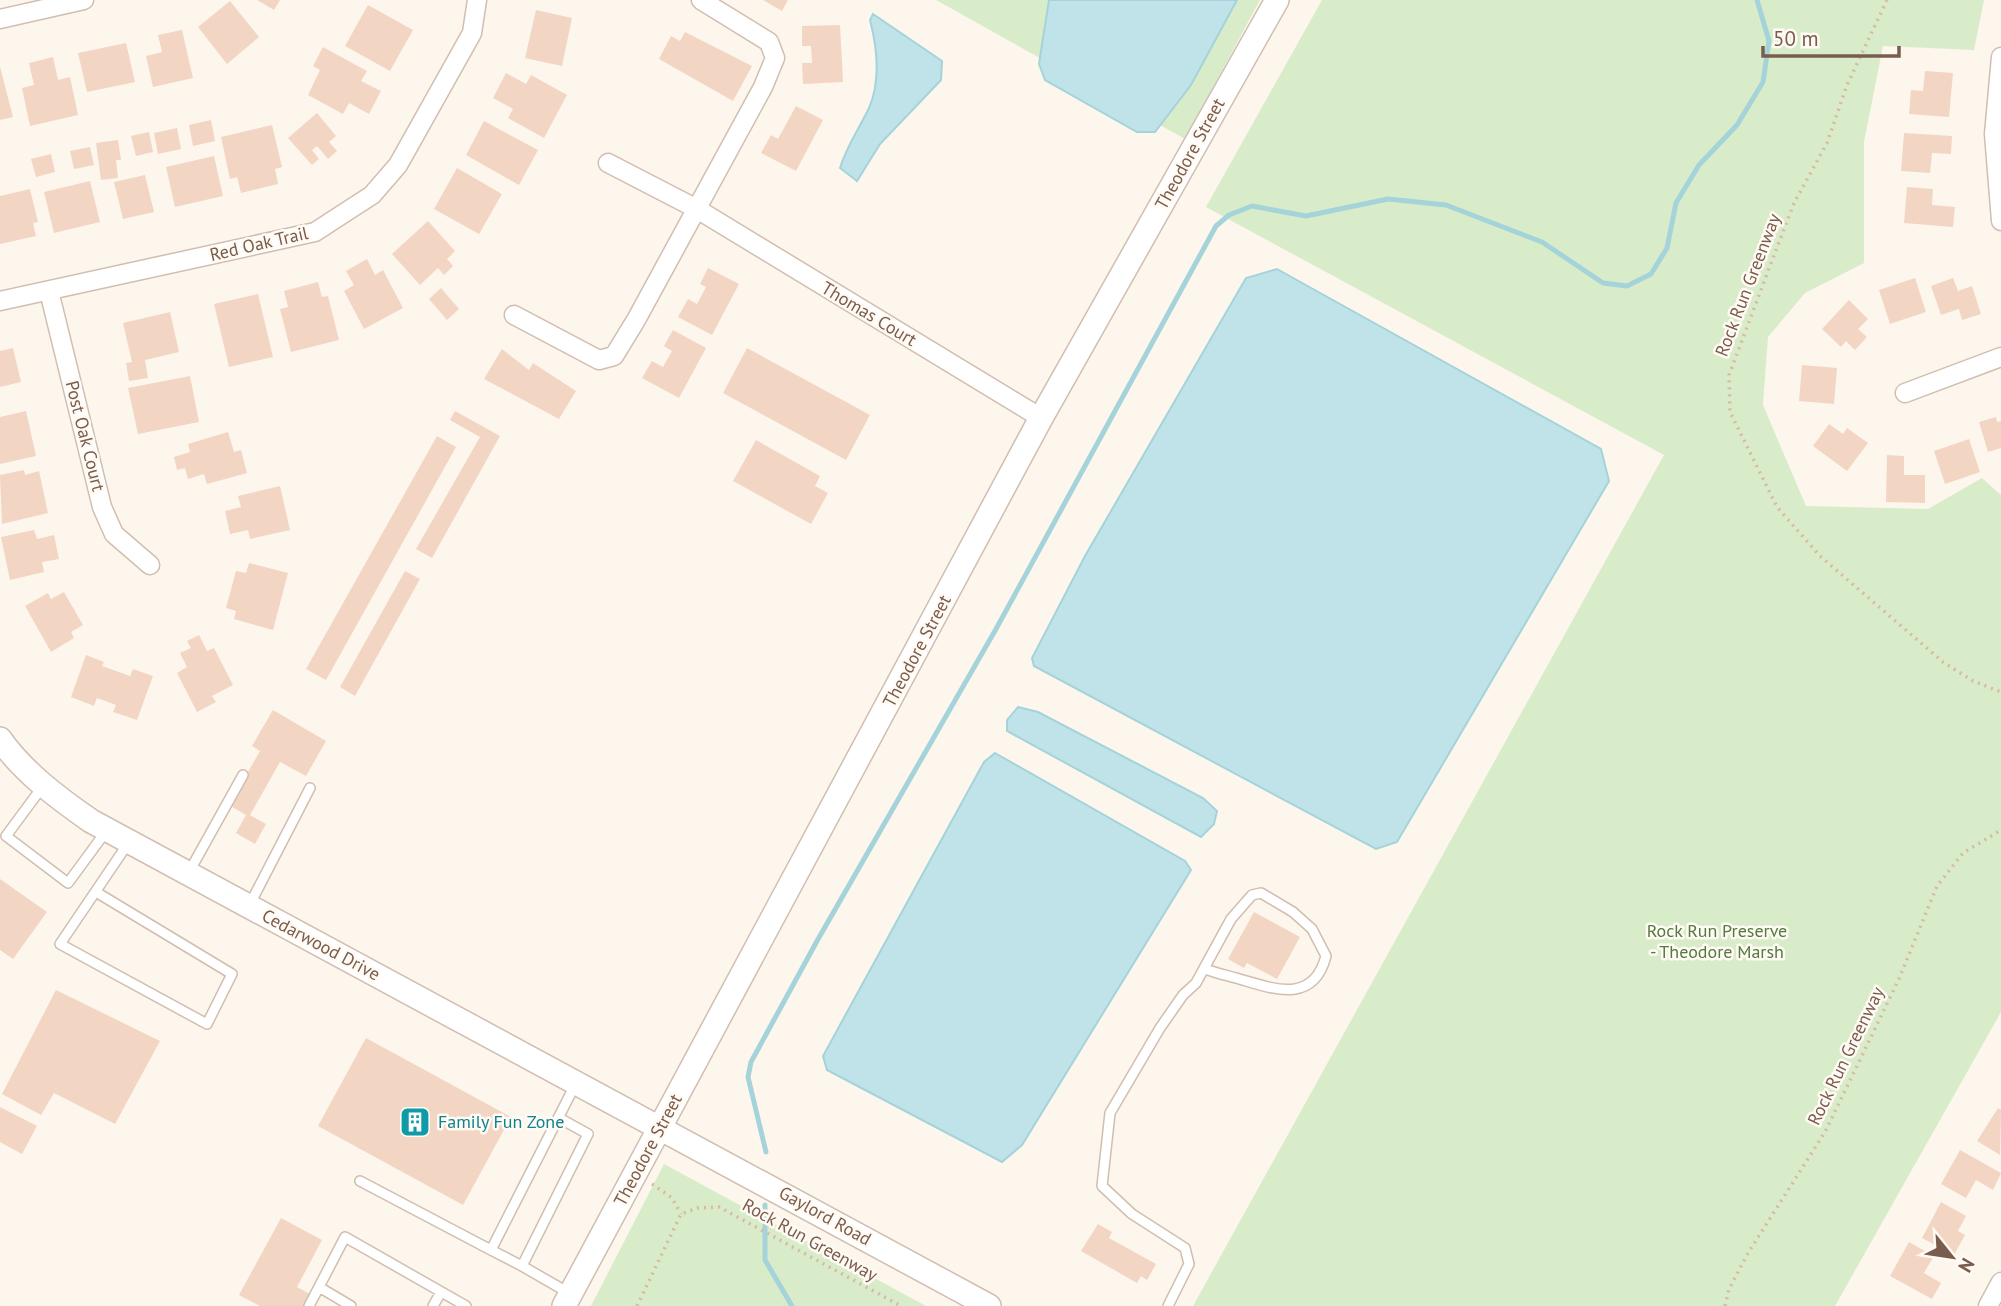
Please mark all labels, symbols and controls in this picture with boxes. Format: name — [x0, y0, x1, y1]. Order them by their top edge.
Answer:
scale bar — [1763, 14, 1899, 58]
text: 50 m — [1773, 25, 1819, 52]
street label: Theodore Street — [1149, 94, 1230, 213]
street label: Rock Run Greenway — [1710, 210, 1786, 359]
street label: Red Oak Trail — [207, 221, 311, 266]
street label: Thomas Court — [817, 276, 921, 351]
street label: Post Oak Court — [61, 378, 110, 494]
street label: Theodore Street — [877, 591, 956, 711]
street label: Cedarwood Drive — [258, 904, 384, 985]
park label: Rock Run Preserve - Theodore Marsh — [1647, 919, 1787, 963]
street label: Rock Run Greenway — [1802, 982, 1889, 1129]
street label: Theodore Street — [608, 1090, 687, 1210]
building icon: Family Fun Zone — [398, 1105, 432, 1139]
place label: Family Fun Zone — [438, 1110, 564, 1133]
street label: Gaylord Road — [775, 1181, 875, 1250]
street label: Rock Run Greenway — [739, 1193, 882, 1287]
north arrow — [1917, 1222, 1987, 1292]
text: N — [1953, 1254, 1980, 1277]

